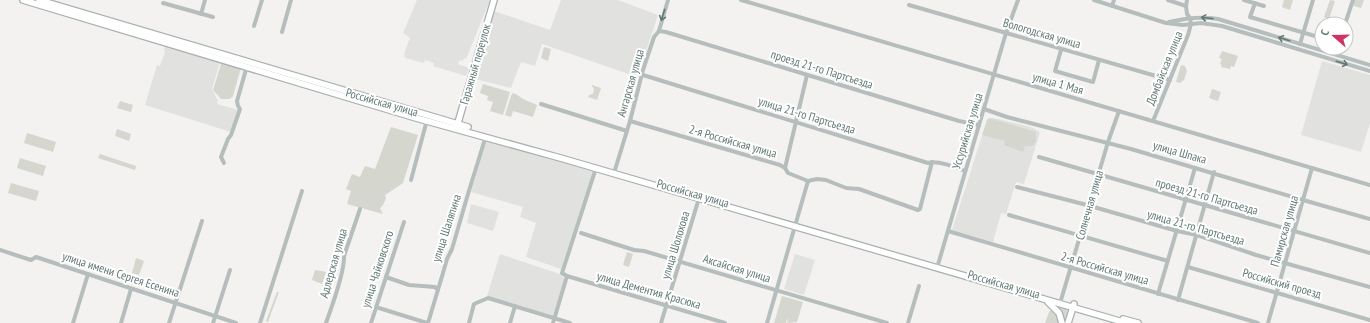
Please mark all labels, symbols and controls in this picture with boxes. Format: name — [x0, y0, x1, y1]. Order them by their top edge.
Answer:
one-way arrow — [659, 9, 666, 22]
one-way arrow — [1201, 14, 1214, 22]
street label: Вологодская улица — [1001, 15, 1083, 51]
north arrow — [1314, 16, 1354, 56]
street label: Гаражный переулок — [456, 22, 494, 106]
text: С — [1317, 28, 1332, 37]
street label: Домбайская улица — [1142, 29, 1186, 107]
one-way arrow — [1277, 35, 1290, 42]
street label: проезд 21-го Партсъезда — [769, 46, 875, 92]
street label: Ангарская улица — [613, 47, 647, 119]
one-way arrow — [1335, 60, 1348, 67]
street label: улица 1 Мая — [1031, 69, 1085, 97]
street label: Российская улица — [344, 85, 420, 120]
street label: Уссурийская улица — [948, 91, 986, 171]
street label: улица 21-го Партсъезда — [757, 93, 858, 137]
street label: 2-я Российская улица — [687, 121, 779, 161]
street label: улица Шпака — [1152, 137, 1209, 167]
street label: Солнечная улица — [1072, 168, 1106, 242]
street label: проезд 21-го Партсъезда — [1154, 174, 1260, 218]
street label: Российская улица — [655, 176, 731, 211]
street label: улица Шаляпина — [428, 192, 464, 264]
street label: Памирская улица — [1267, 194, 1301, 268]
street label: улица 21-го Партсъезда — [1146, 206, 1247, 248]
street label: улица Шолохова — [658, 209, 692, 281]
street label: Адлерская улица — [316, 226, 350, 299]
street label: улица Чайковского — [357, 229, 397, 309]
street label: улица имени Сергея Есенина — [61, 248, 182, 300]
street label: 2-я Российская улица — [1059, 248, 1151, 288]
street label: Аксайская улица — [701, 251, 773, 285]
street label: Российский проезд — [1241, 265, 1324, 302]
street label: Российская улица — [966, 267, 1042, 302]
street label: улица Дементия Красюка — [595, 268, 703, 312]

